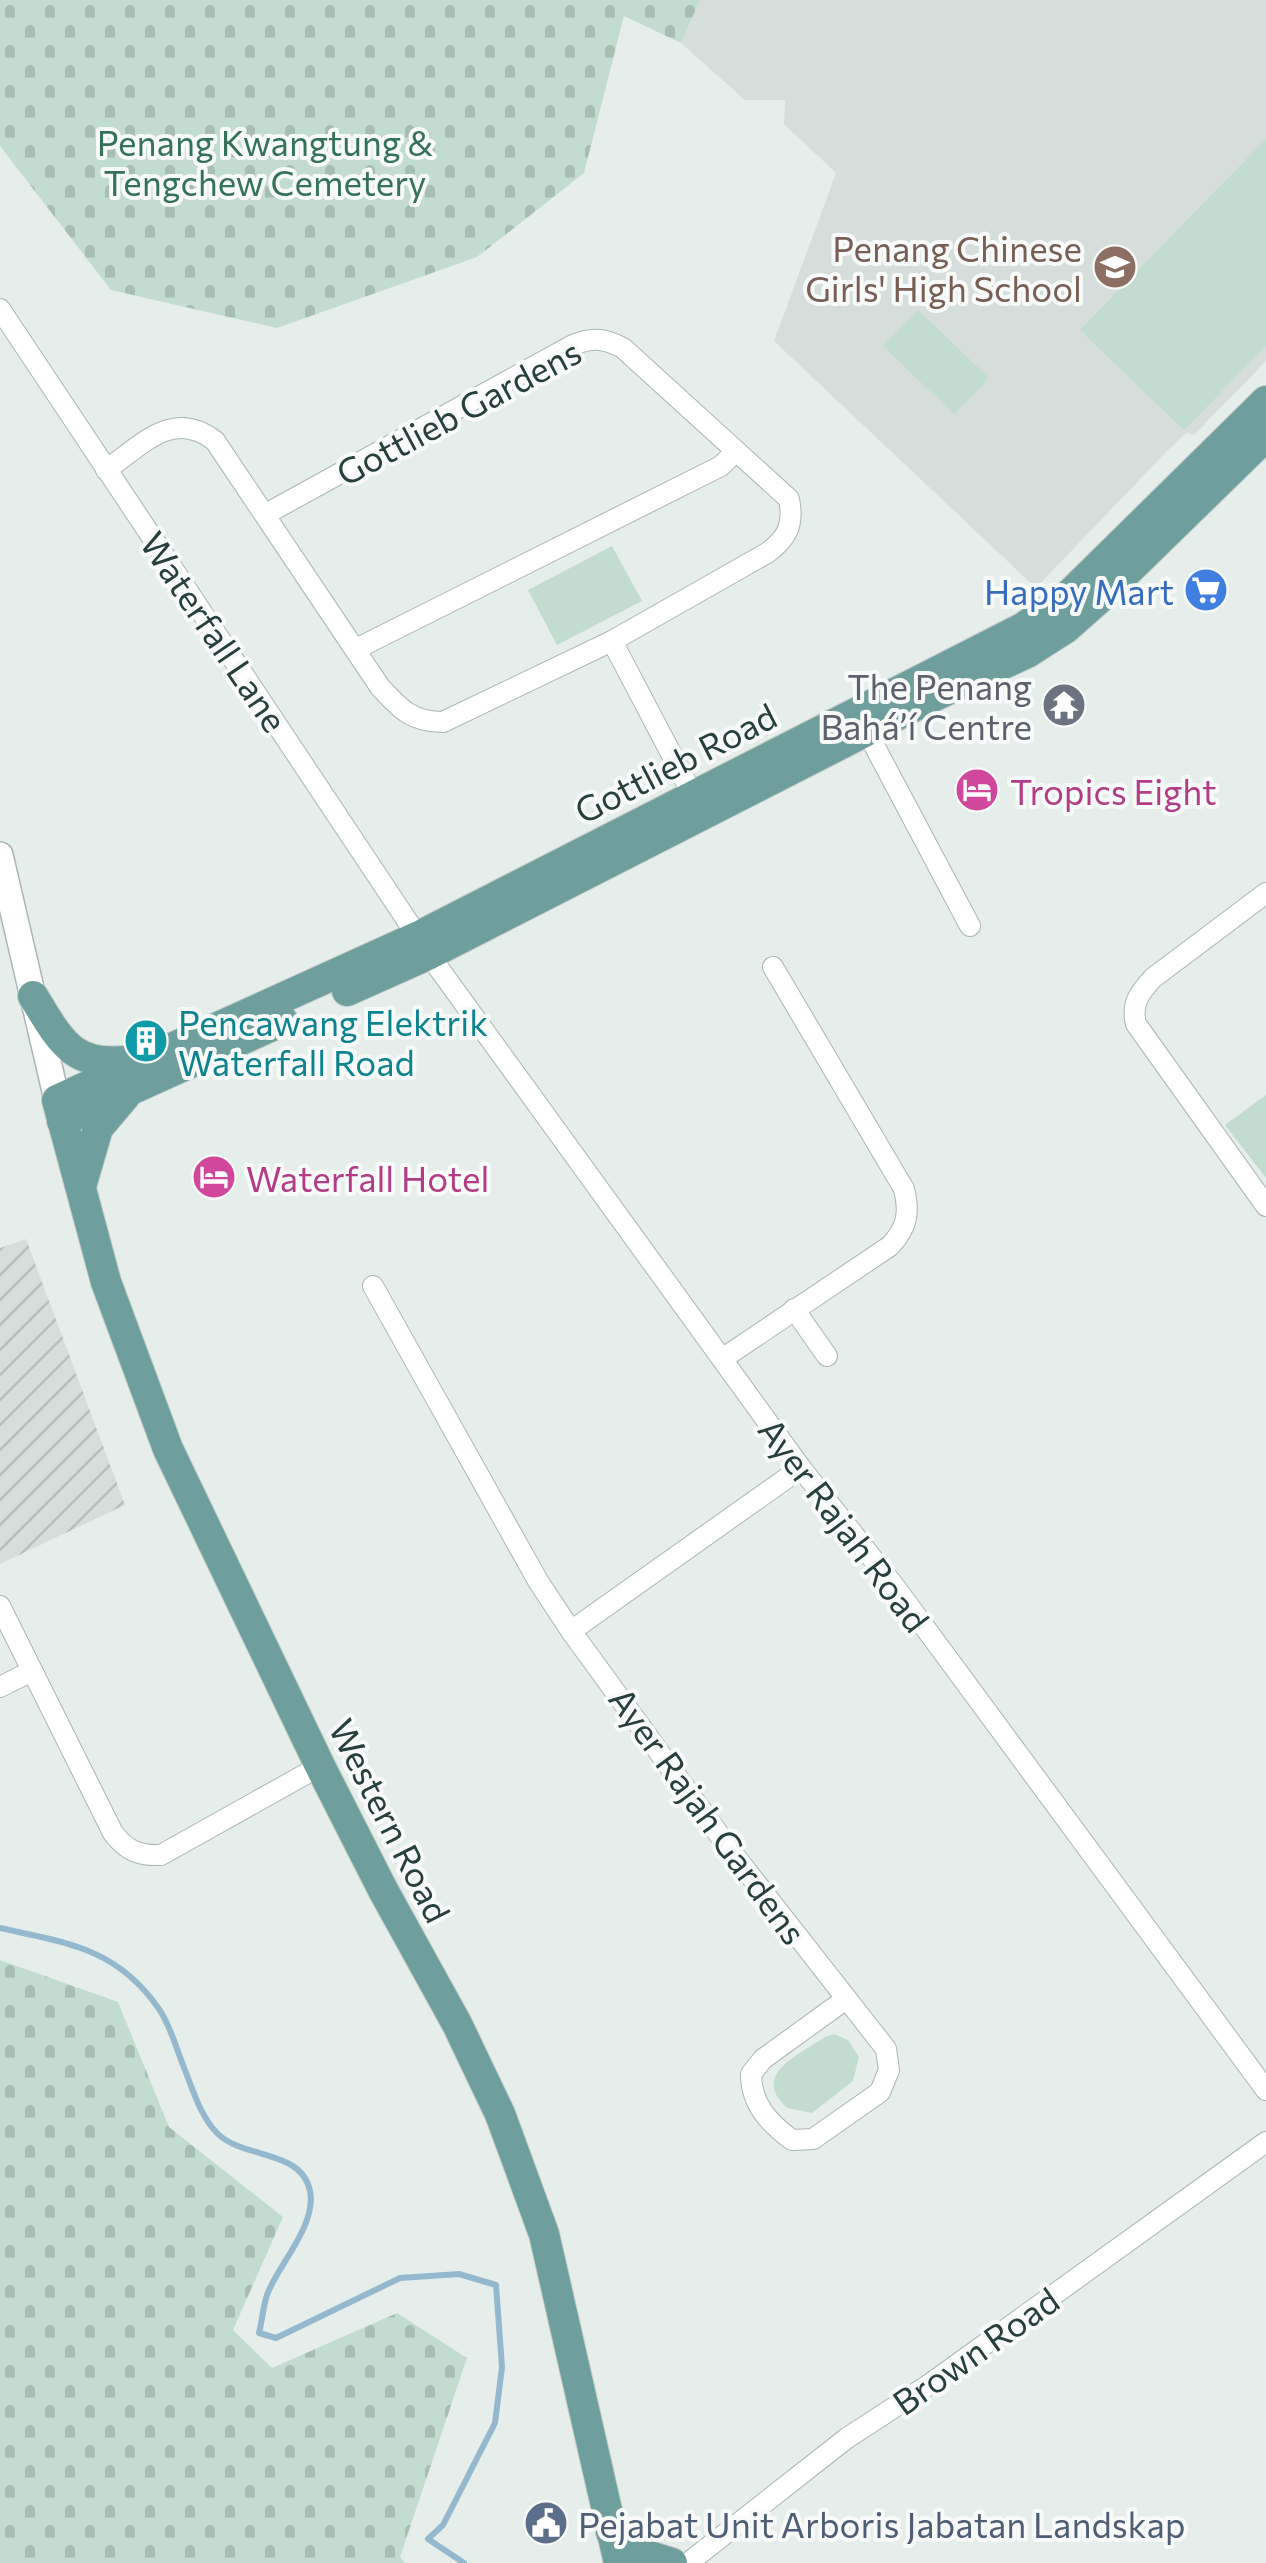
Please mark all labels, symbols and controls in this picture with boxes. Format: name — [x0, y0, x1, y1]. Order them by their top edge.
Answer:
park label: Penang Kwangtung & Tengchew Cemetery — [97, 120, 434, 203]
place label: Penang Chinese Girls' High School — [805, 226, 1082, 309]
school or university icon: Penang Chinese Girls' High School — [1092, 244, 1138, 290]
street label: Gottlieb Gardens — [328, 328, 588, 494]
street label: Waterfall Lane — [132, 523, 298, 739]
supermarket icon: Happy Mart — [1183, 567, 1229, 613]
place label: Happy Mart — [984, 569, 1174, 612]
place label: The Penang Bahá’í Centre — [820, 664, 1032, 747]
temple icon: The Penang Bahá’í Centre — [1041, 682, 1087, 728]
street label: Gottlieb Road — [567, 693, 783, 831]
hotel icon: Tropics Eight — [954, 767, 1000, 813]
place label: Tropics Eight — [1010, 769, 1217, 812]
place label: Pencawang Elektrik Waterfall Road — [178, 1000, 488, 1083]
building icon: Pencawang Elektrik Waterfall Road — [123, 1018, 169, 1064]
hotel icon: Waterfall Hotel — [191, 1154, 237, 1200]
place label: Waterfall Hotel — [246, 1156, 489, 1199]
street label: Ayer Rajah Road — [751, 1408, 939, 1640]
street label: Ayer Rajah Gardens — [601, 1678, 817, 1952]
street label: Western Road — [321, 1711, 461, 1929]
street label: Brown Road — [884, 2277, 1066, 2423]
public building icon: Pejabat Unit Arboris Jabatan Landskap — [523, 2500, 569, 2546]
place label: Pejabat Unit Arboris Jabatan Landskap — [578, 2502, 1186, 2545]

